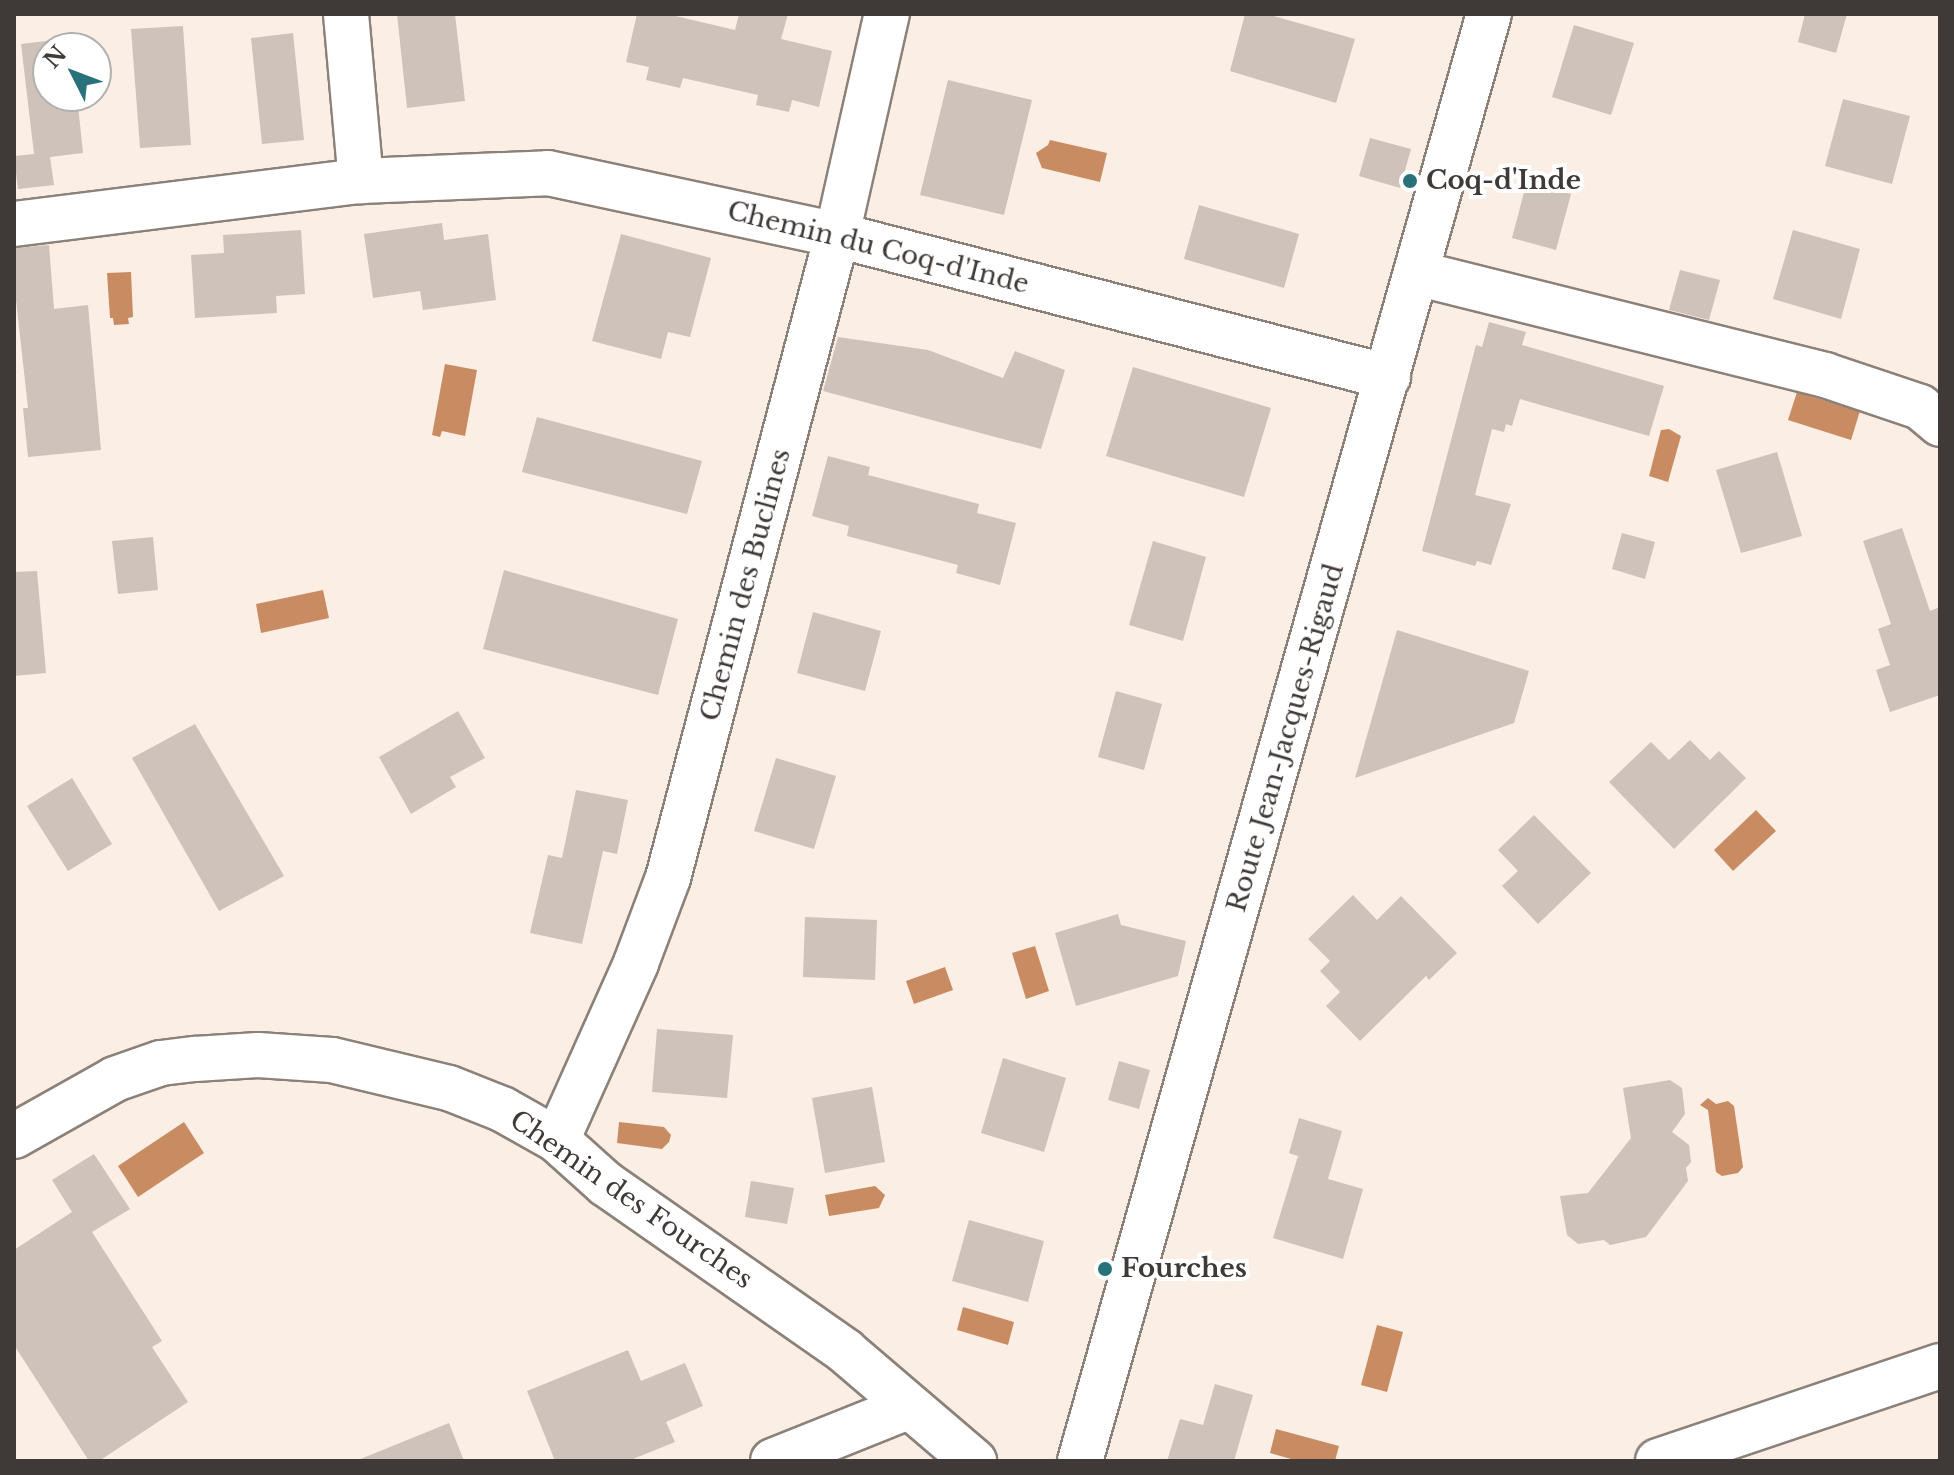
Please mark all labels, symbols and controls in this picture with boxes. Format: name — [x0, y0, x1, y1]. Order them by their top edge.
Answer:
north arrow — [32, 32, 112, 112]
text: N — [38, 40, 72, 74]
place label: Coq-d'Inde — [1426, 165, 1581, 197]
marker: Coq-d'Inde — [1401, 172, 1419, 190]
street label: Chemin du Coq-d'Inde — [724, 195, 1032, 301]
street label: Chemin des Buclines — [695, 445, 797, 725]
street label: Route Jean-Jacques-Rigaud — [1221, 560, 1351, 916]
street label: Chemin des Fourches — [504, 1104, 758, 1296]
place label: Fourches — [1121, 1253, 1247, 1285]
marker: Fourches — [1096, 1260, 1114, 1278]

